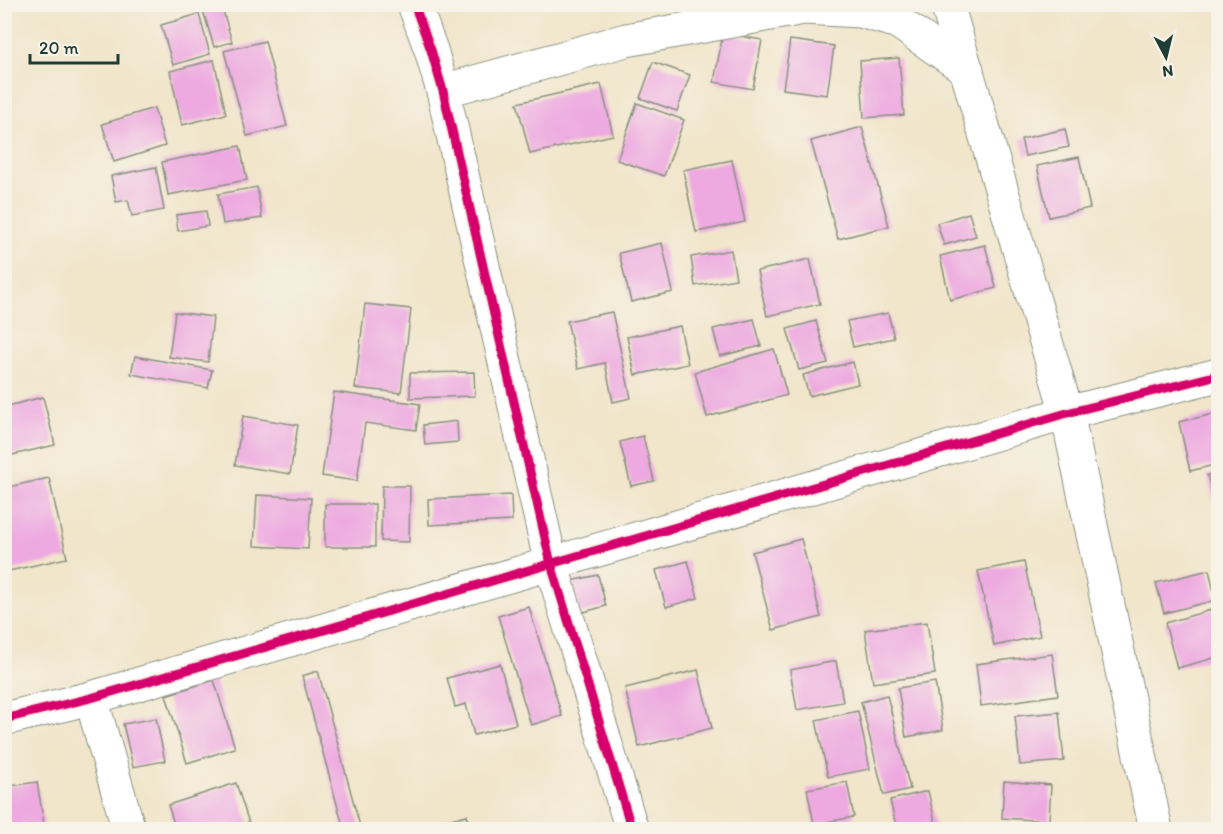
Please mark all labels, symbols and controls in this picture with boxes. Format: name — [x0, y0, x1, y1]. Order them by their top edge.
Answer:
scale bar — [30, 27, 118, 65]
north arrow — [1136, 27, 1196, 87]
text: 20 m — [39, 37, 79, 59]
text: N — [1161, 61, 1174, 81]

